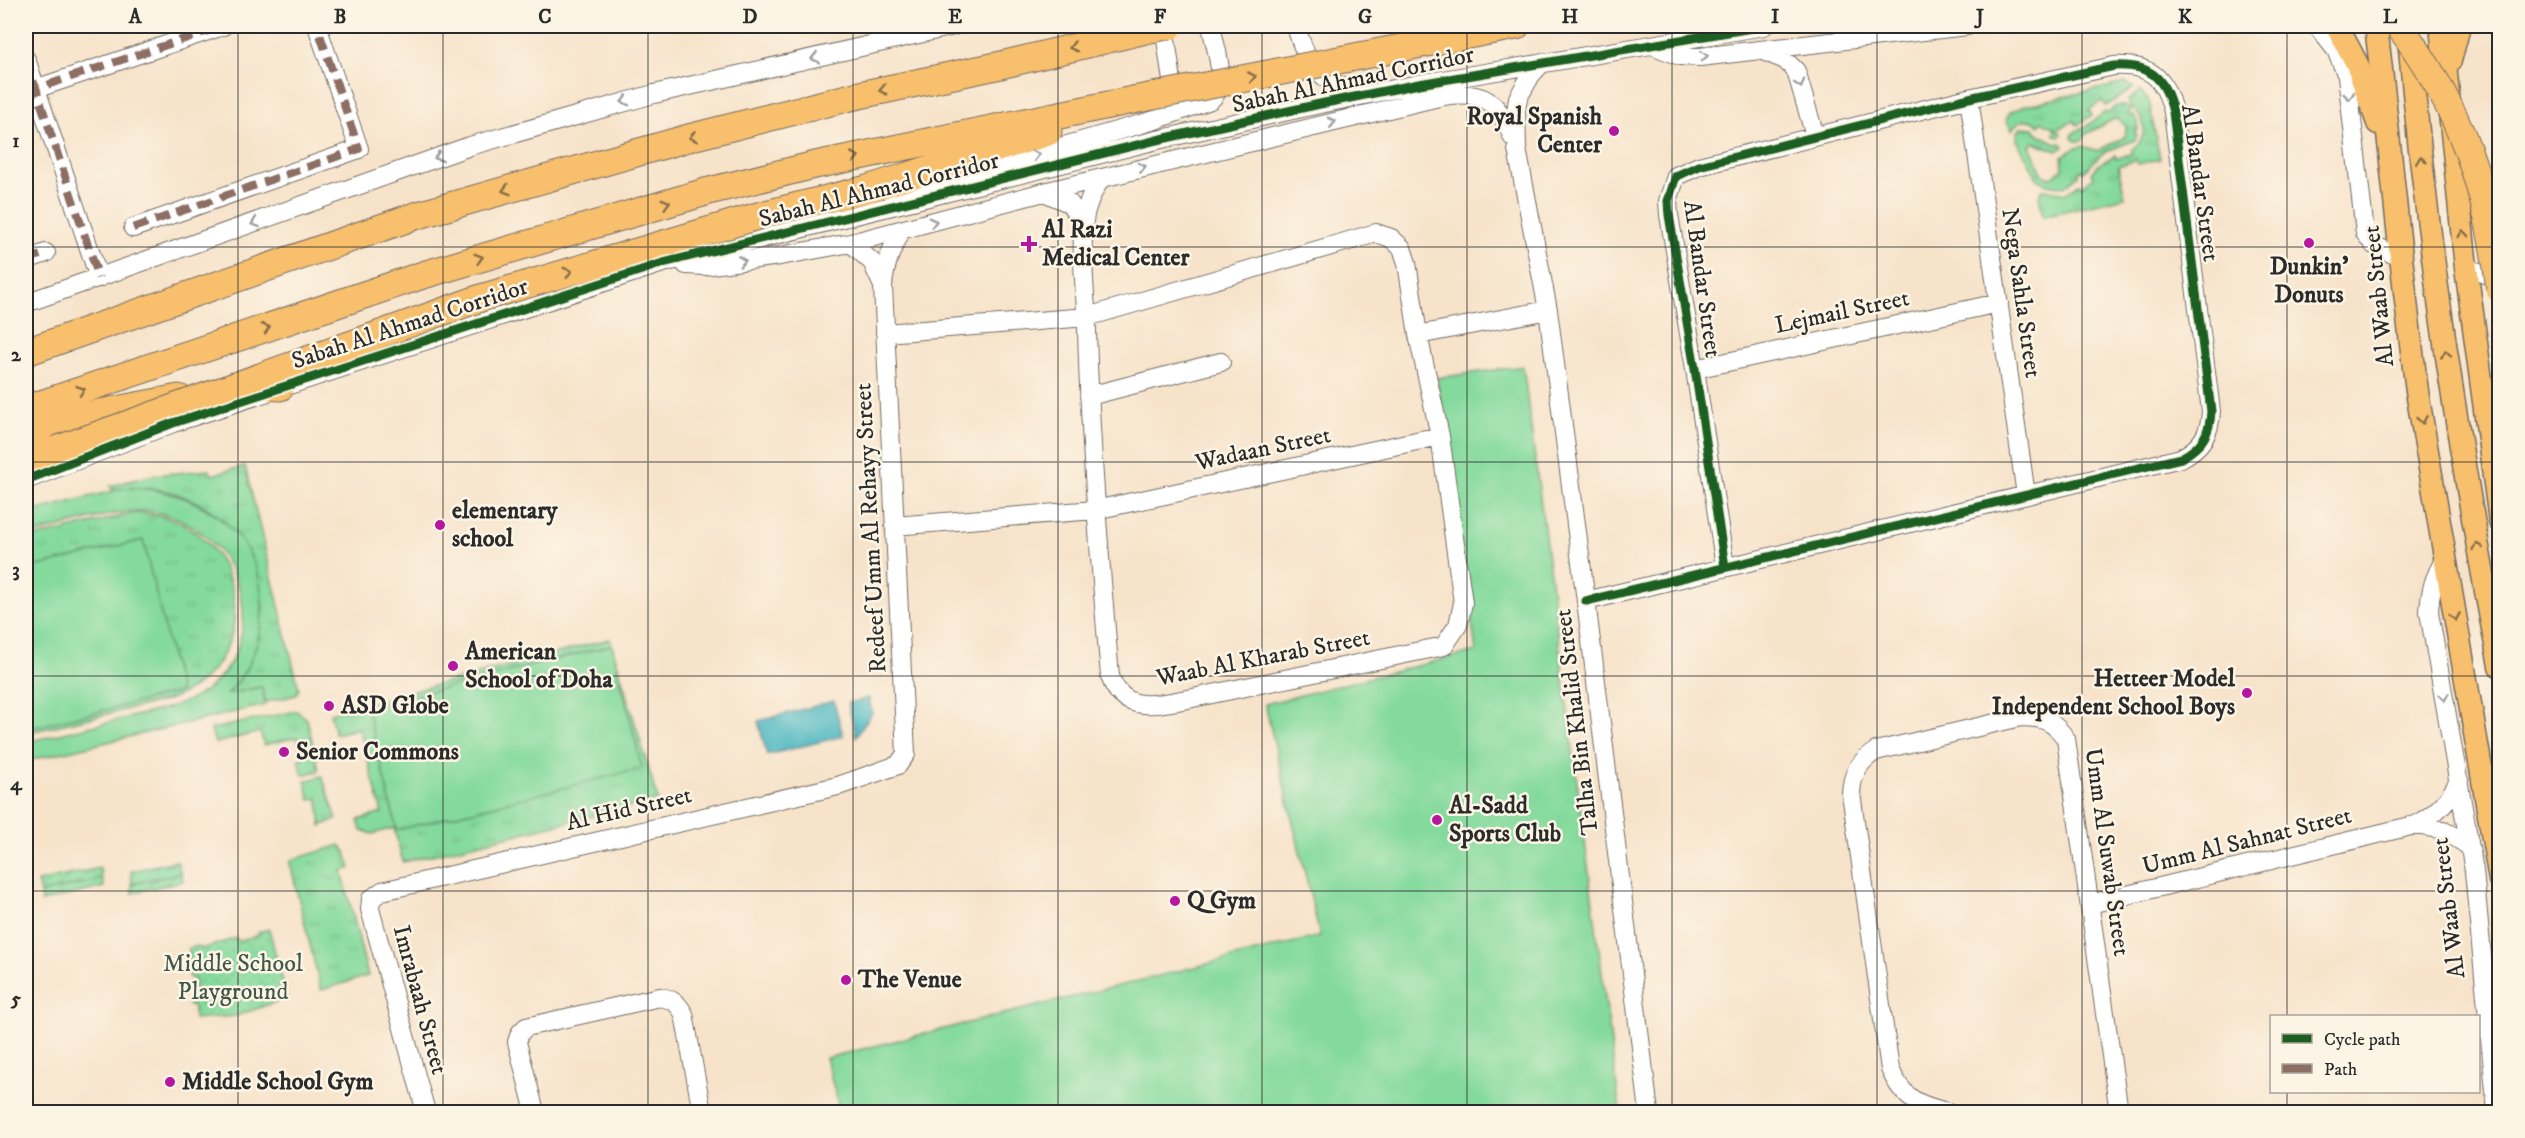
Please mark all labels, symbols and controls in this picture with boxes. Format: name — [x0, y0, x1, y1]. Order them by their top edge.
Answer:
text: A — [128, 5, 143, 30]
text: B — [334, 5, 346, 30]
text: C — [538, 5, 552, 30]
text: D — [743, 5, 758, 30]
text: E — [948, 5, 962, 30]
text: F — [1154, 5, 1167, 30]
text: G — [1358, 5, 1372, 30]
text: H — [1562, 5, 1579, 30]
text: I — [1771, 5, 1779, 30]
text: J — [1974, 5, 1984, 30]
text: K — [2178, 5, 2193, 30]
text: L — [2383, 5, 2398, 30]
one-way arrow — [1068, 40, 1078, 53]
street label: Sabah Al Ahmad Corridor — [1229, 40, 1477, 120]
one-way arrow — [1700, 50, 1709, 63]
one-way arrow — [811, 51, 821, 64]
one-way arrow — [1247, 71, 1257, 84]
one-way arrow — [1793, 78, 1805, 89]
one-way arrow — [878, 83, 888, 96]
one-way arrow — [2342, 92, 2355, 101]
one-way arrow — [620, 94, 630, 107]
place label: Royal Spanish Center — [1466, 102, 1603, 160]
street label: Al Bandar Street — [2174, 102, 2226, 264]
one-way arrow — [1327, 116, 1337, 129]
marker: Royal Spanish Center — [1607, 124, 1621, 138]
text: 1 — [12, 129, 20, 154]
one-way arrow — [689, 130, 699, 142]
street label: Sabah Al Ahmad Corridor — [756, 146, 1002, 234]
one-way arrow — [434, 150, 444, 163]
one-way arrow — [1030, 150, 1041, 162]
one-way arrow — [850, 151, 860, 164]
one-way arrow — [2415, 156, 2427, 165]
one-way arrow — [1137, 162, 1147, 175]
one-way arrow — [501, 183, 511, 196]
one-way arrow — [660, 198, 671, 210]
street label: Al Bandar Street — [1676, 198, 1728, 360]
street label: Nega Sahla Street — [1994, 206, 2048, 380]
one-way arrow — [250, 215, 261, 228]
place label: Al Razi Medical Center — [1041, 215, 1191, 273]
one-way arrow — [928, 216, 938, 229]
street label: Al Waab Street — [2357, 224, 2401, 368]
one-way arrow — [2457, 229, 2469, 239]
marker: Al Razi Medical Center — [1020, 235, 1038, 253]
marker: Dunkin' Donuts — [2302, 236, 2316, 250]
place label: Dunkin' Donuts — [2270, 252, 2348, 310]
one-way arrow — [473, 253, 484, 265]
one-way arrow — [738, 255, 747, 267]
one-way arrow — [562, 267, 573, 279]
street label: Sabah Al Ahmad Corridor — [288, 272, 532, 376]
street label: Lejmail Street — [1772, 283, 1912, 341]
one-way arrow — [260, 322, 271, 335]
text: 2 — [11, 343, 22, 368]
one-way arrow — [2441, 349, 2453, 358]
street label: Redeef Umm Al Rehayy Street — [848, 382, 894, 674]
one-way arrow — [75, 385, 86, 397]
one-way arrow — [2415, 415, 2427, 424]
street label: Wadaan Street — [1192, 420, 1334, 478]
place label: elementary school — [452, 496, 558, 554]
marker: elementary school — [433, 518, 447, 532]
one-way arrow — [2471, 541, 2484, 551]
text: 3 — [12, 558, 20, 583]
street label: Talha Bin Khalid Street — [1548, 607, 1606, 837]
one-way arrow — [2448, 612, 2461, 622]
street label: Waab Al Kharab Street — [1153, 623, 1373, 694]
place label: American School of Doha — [464, 637, 613, 695]
marker: American School of Doha — [446, 659, 460, 673]
place label: Hetteer Model Independent School Boys — [1992, 664, 2236, 722]
marker: Hetteer Model Independent School Boys — [2240, 686, 2254, 700]
place label: ASD Globe — [340, 691, 449, 721]
one-way arrow — [2437, 691, 2450, 701]
marker: ASD Globe — [322, 699, 336, 713]
place label: Senior Commons — [296, 737, 459, 767]
marker: Senior Commons — [277, 745, 291, 759]
street label: Umm Al Suwab Street — [2078, 746, 2136, 958]
text: 4 — [10, 772, 23, 797]
street label: Al Hid Street — [563, 780, 695, 838]
place label: Al-Sadd Sports Club — [1448, 791, 1561, 849]
street label: Umm Al Sahnat Street — [2139, 800, 2355, 882]
marker: Al-Sadd Sports Club — [1430, 813, 1444, 827]
street label: Al Waab Street — [2425, 836, 2473, 980]
place label: Q Gym — [1187, 886, 1256, 916]
marker: Q Gym — [1168, 894, 1182, 908]
street label: Imrabaah Street — [386, 922, 454, 1078]
park label: Middle School Playground — [163, 949, 304, 1007]
place label: The Venue — [857, 965, 962, 995]
marker: The Venue — [839, 973, 853, 987]
text: 5 — [10, 987, 21, 1012]
legend — [2270, 1015, 2480, 1093]
text: Cycle path — [2324, 1029, 2401, 1051]
text: Path — [2324, 1059, 2358, 1081]
place label: Middle School Gym — [182, 1067, 374, 1097]
marker: Middle School Gym — [163, 1075, 177, 1089]

